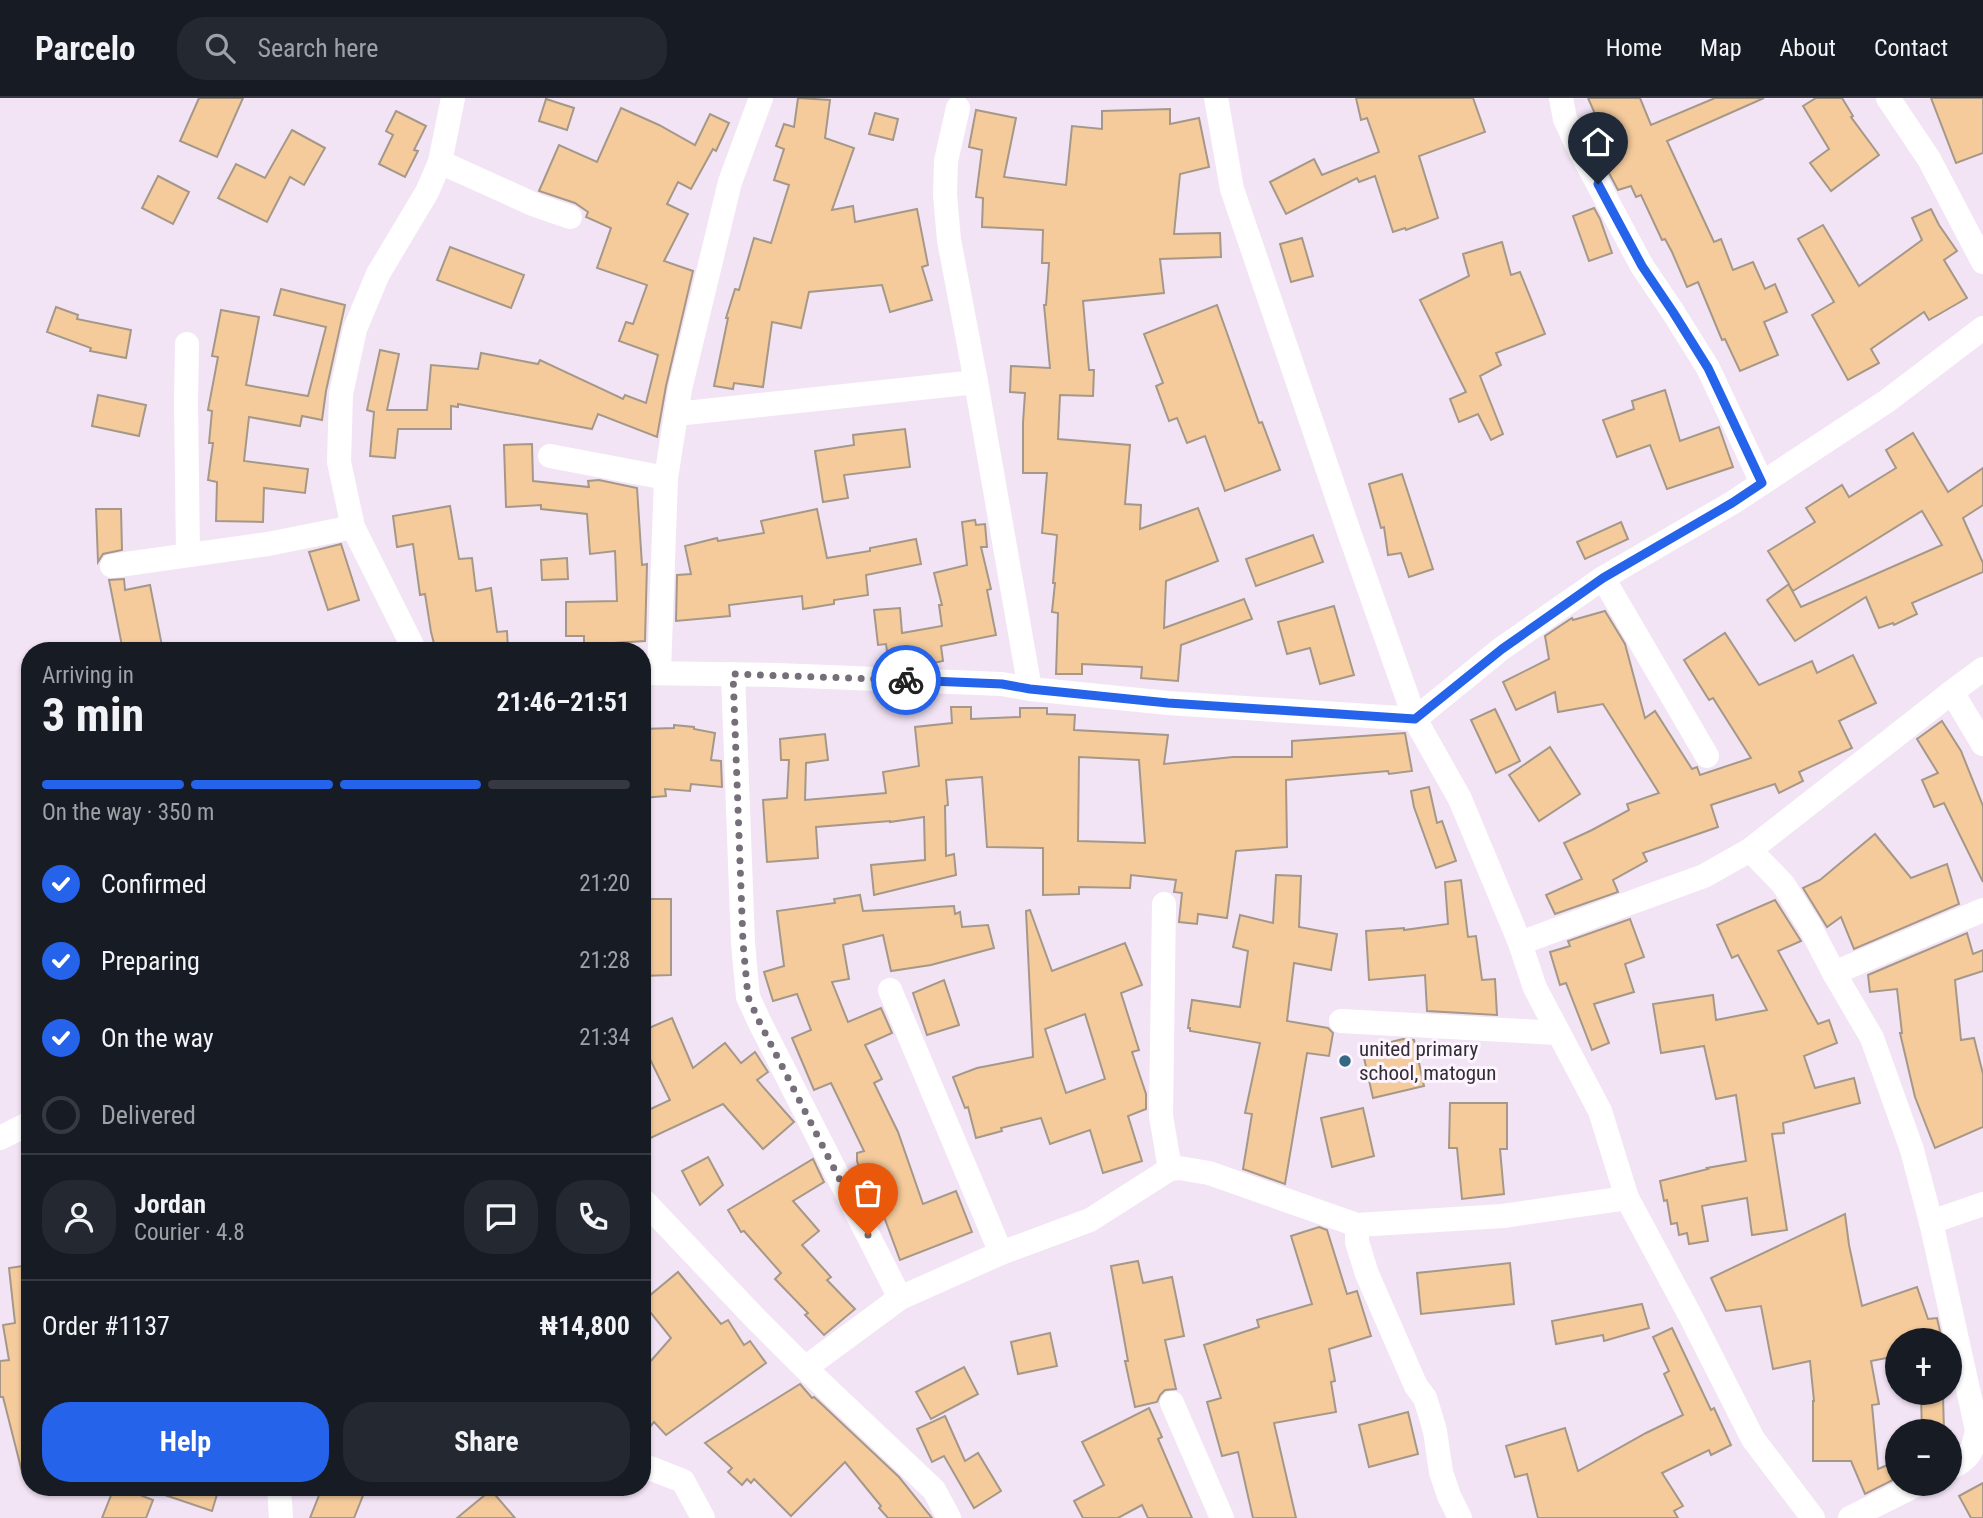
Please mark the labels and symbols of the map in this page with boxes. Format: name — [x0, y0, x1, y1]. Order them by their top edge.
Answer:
pin — [1568, 112, 1628, 184]
courier — [871, 645, 941, 715]
place label: united primary school, matogun — [1359, 1037, 1496, 1085]
marker: united primary school, matogun — [1337, 1053, 1353, 1069]
pin — [838, 1163, 898, 1235]

